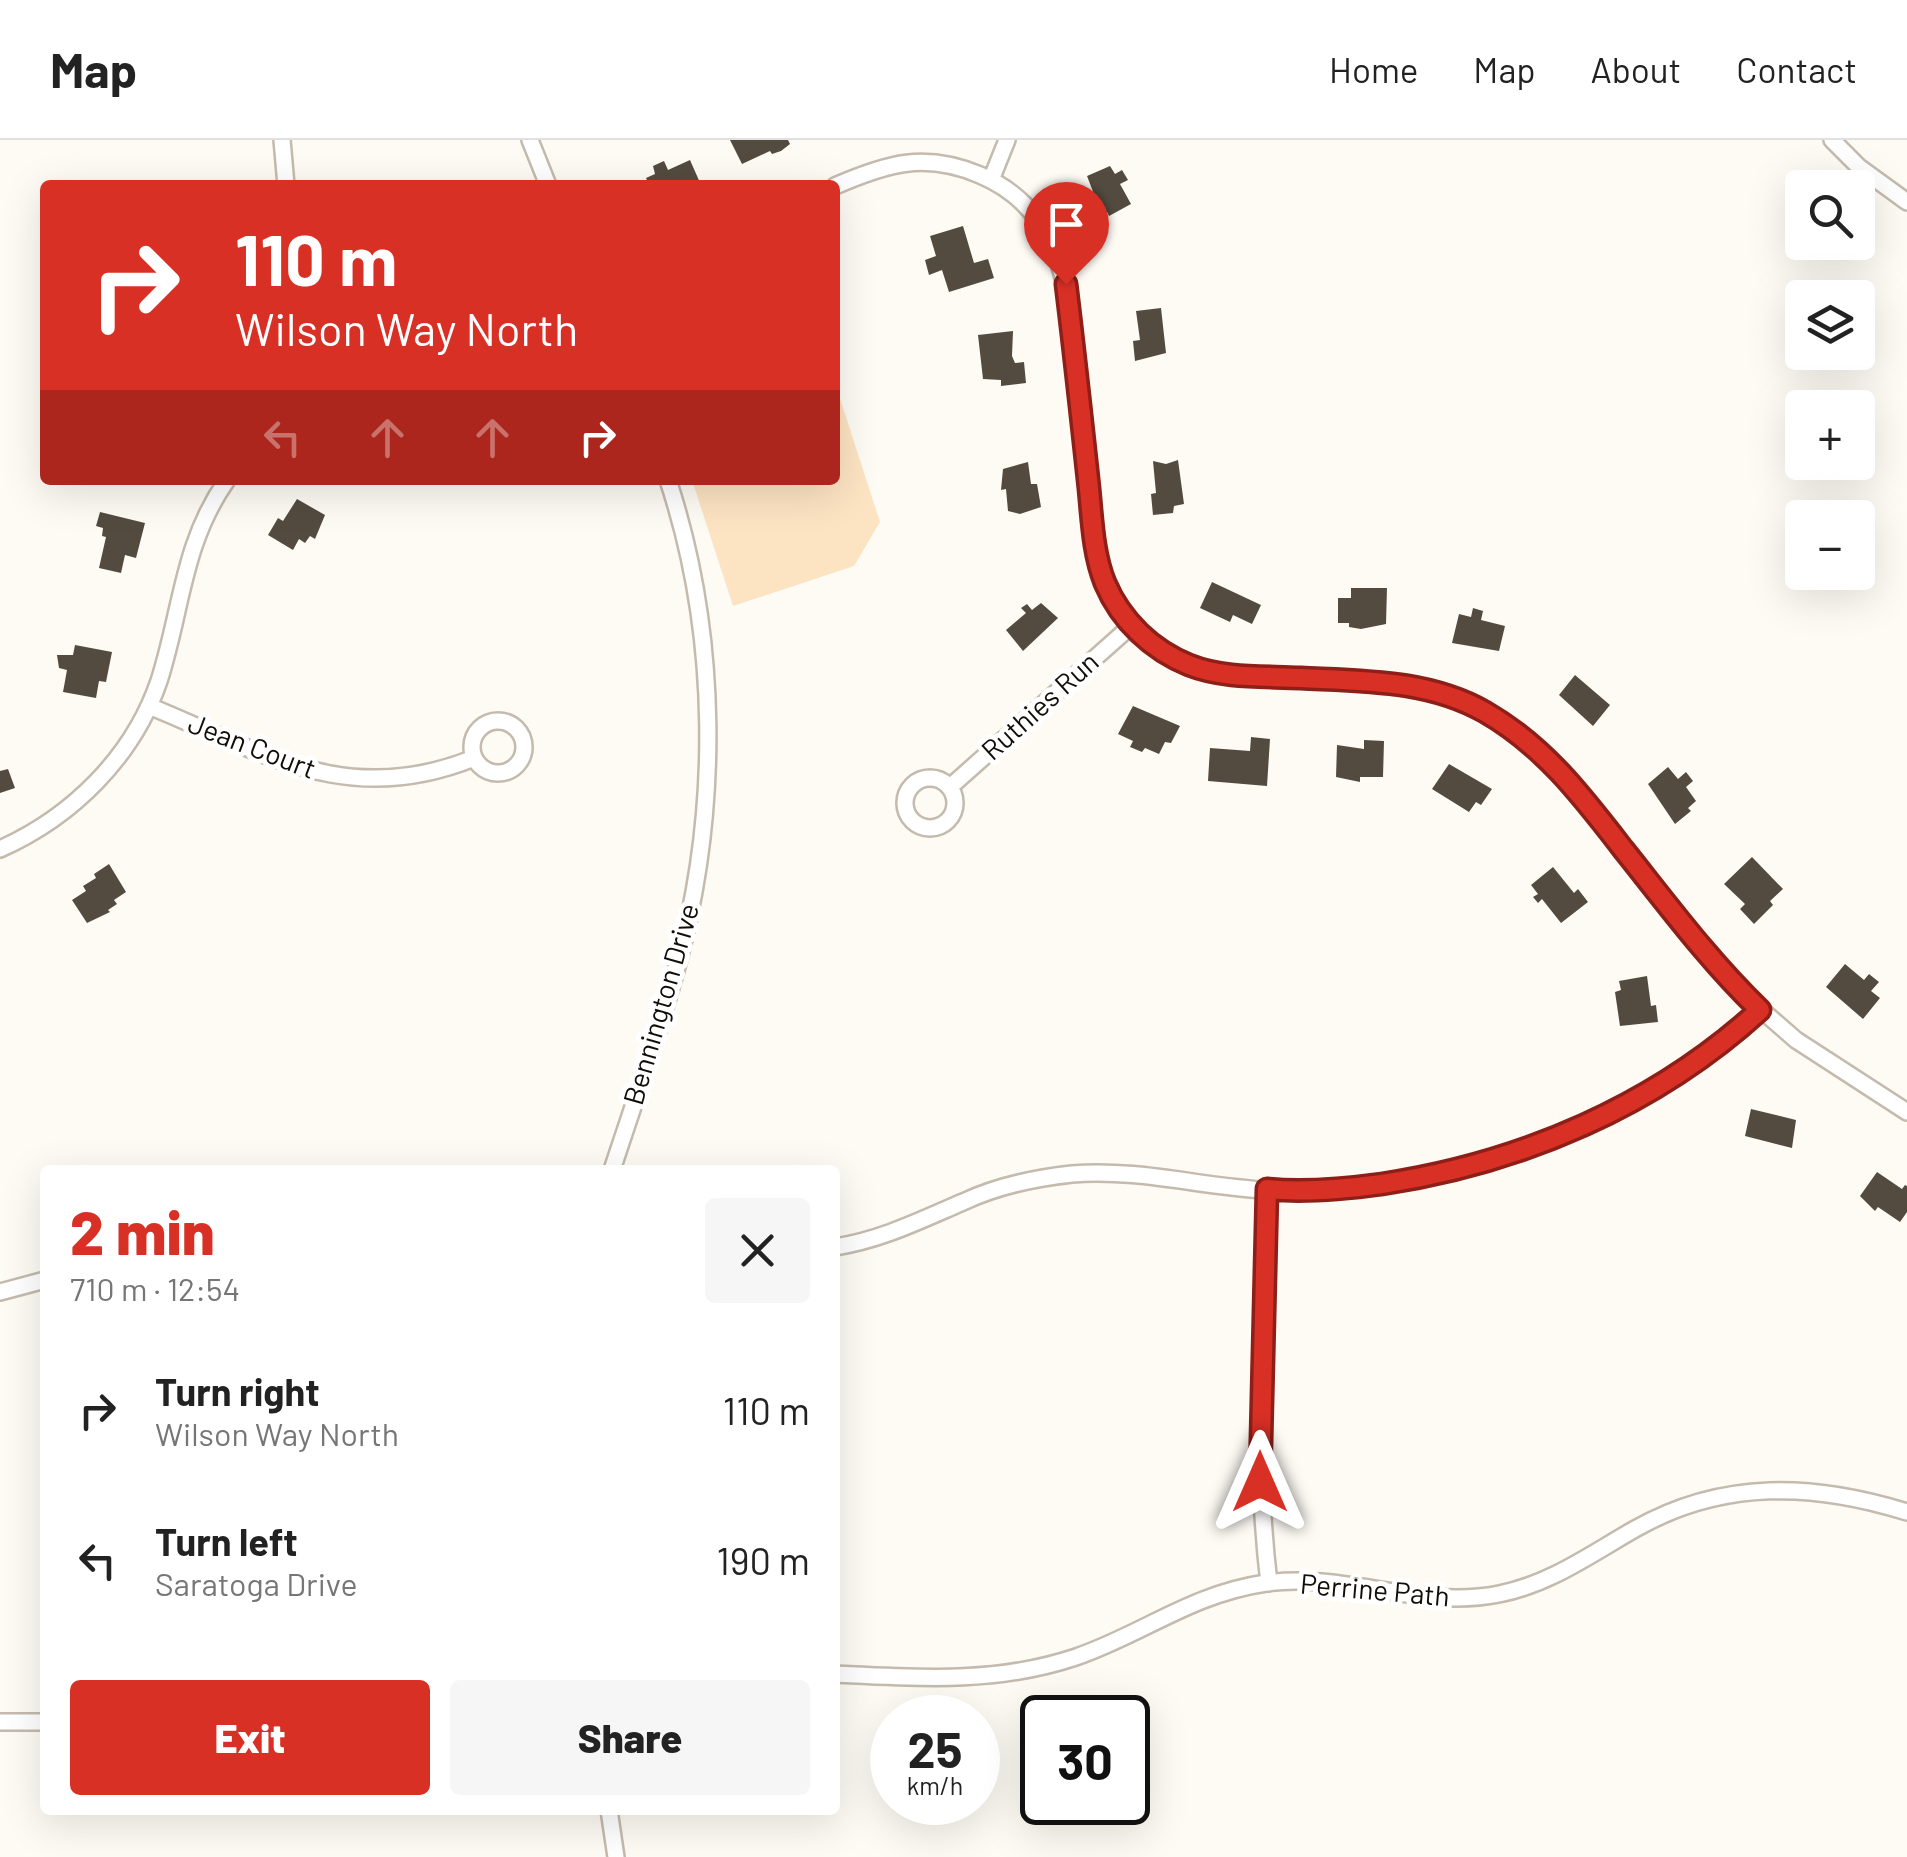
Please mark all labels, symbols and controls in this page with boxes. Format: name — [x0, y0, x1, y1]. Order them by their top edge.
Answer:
text: Map — [50, 40, 137, 98]
text: Home — [1329, 48, 1418, 90]
text: Map — [1473, 48, 1536, 90]
text: About — [1591, 48, 1681, 90]
text: Contact — [1736, 48, 1857, 90]
map controls — [1785, 170, 1875, 590]
button: search — [1785, 170, 1875, 260]
pin — [1024, 182, 1109, 285]
icon: arrive — [1039, 197, 1094, 252]
text: 110 m — [235, 216, 397, 300]
icon: right — [70, 220, 200, 350]
button: layers — [1785, 280, 1875, 370]
text: Wilson Way North — [235, 301, 578, 355]
button: + — [1785, 390, 1875, 480]
icon: left — [255, 410, 310, 465]
icon: ahead — [360, 410, 415, 465]
icon: ahead — [465, 410, 520, 465]
icon: right — [570, 410, 625, 465]
button: − — [1785, 500, 1875, 590]
street label: Ruthies Run — [974, 644, 1105, 767]
street label: Jean Court — [184, 705, 321, 785]
street label: Bennington Drive — [615, 899, 705, 1108]
text: 2 min — [70, 1195, 215, 1267]
button: close — [705, 1198, 810, 1303]
text: 710 m · 12:54 — [70, 1269, 240, 1307]
text: Turn right — [155, 1368, 320, 1414]
icon: right — [70, 1383, 125, 1438]
text: 110 m — [723, 1387, 810, 1433]
text: Wilson Way North — [155, 1414, 399, 1452]
position arrow — [1208, 1430, 1312, 1534]
text: Turn left — [155, 1518, 298, 1564]
icon: left — [70, 1533, 125, 1588]
text: 190 m — [716, 1537, 810, 1583]
text: Saratoga Drive — [155, 1564, 358, 1602]
street label: Perrine Path — [1299, 1566, 1451, 1612]
button: Exit — [70, 1680, 430, 1795]
button: Share — [450, 1680, 810, 1795]
speed limit sign: 30 — [1020, 1695, 1150, 1825]
text: 25 — [908, 1718, 962, 1778]
text: km/h — [907, 1770, 963, 1800]

